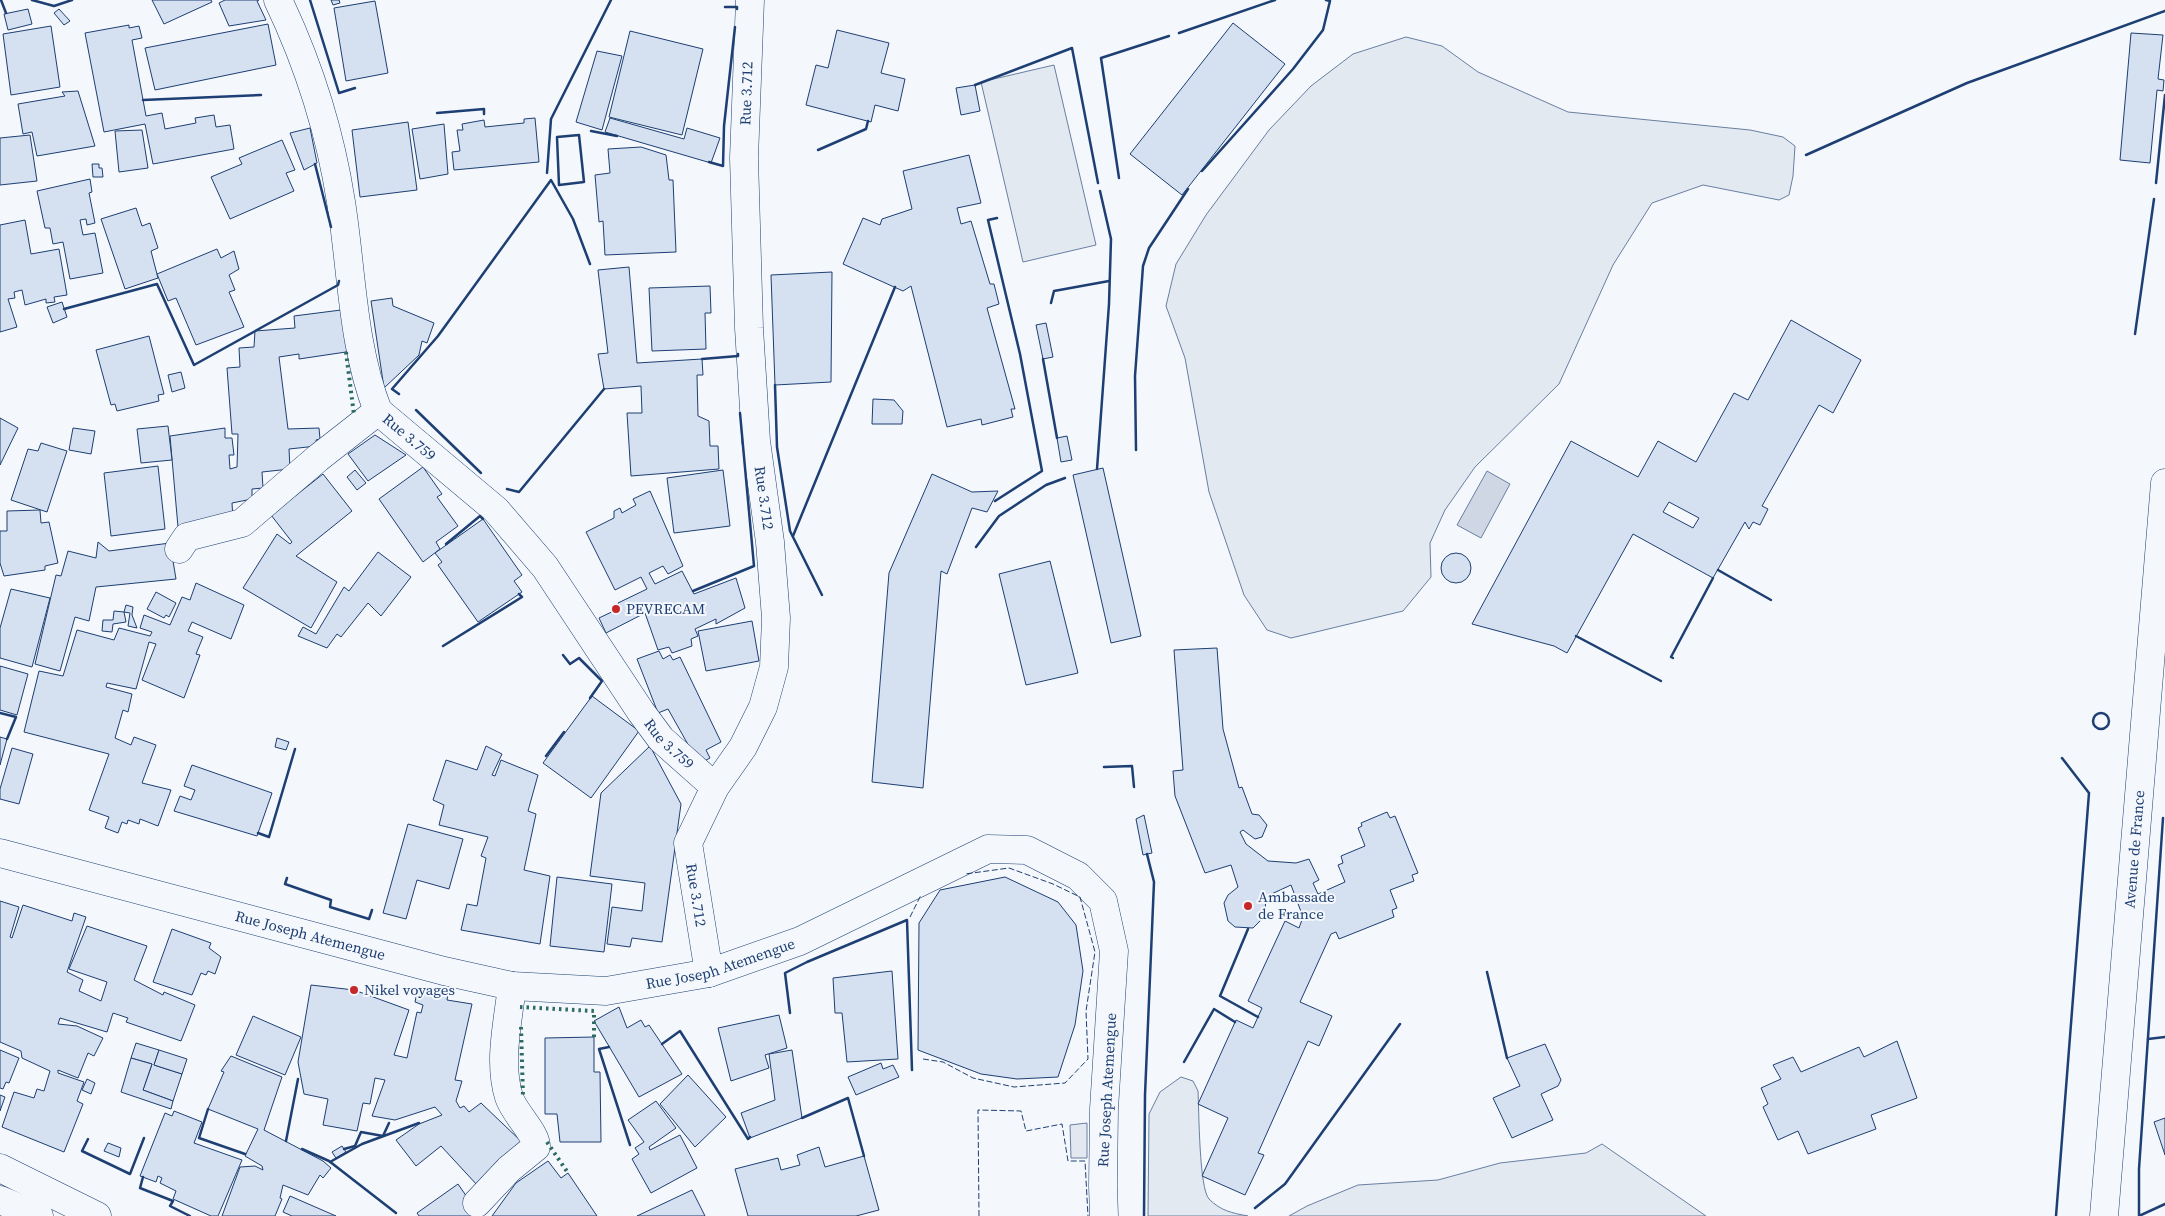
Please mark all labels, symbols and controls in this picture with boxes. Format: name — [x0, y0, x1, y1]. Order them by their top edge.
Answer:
street label: Rue 3.712 — [734, 61, 758, 126]
street label: Rue 3.759 — [378, 408, 441, 465]
street label: Rue 3.712 — [750, 465, 779, 531]
place label: PEVRECAM — [626, 598, 705, 619]
marker: PEVRECAM — [610, 603, 622, 615]
street label: Rue 3.759 — [639, 714, 699, 774]
street label: Avenue de France — [2119, 789, 2149, 909]
street label: Rue 3.712 — [681, 862, 712, 928]
place label: Ambassade de France — [1258, 886, 1335, 924]
marker: Ambassade de France — [1242, 900, 1254, 912]
street label: Rue Joseph Atemengue — [233, 905, 388, 965]
street label: Rue Joseph Atemengue — [644, 932, 798, 994]
place label: Nikel voyages — [364, 979, 455, 1000]
marker: Nikel voyages — [348, 984, 360, 996]
street label: Rue Joseph Atemengue — [1092, 1012, 1121, 1168]

